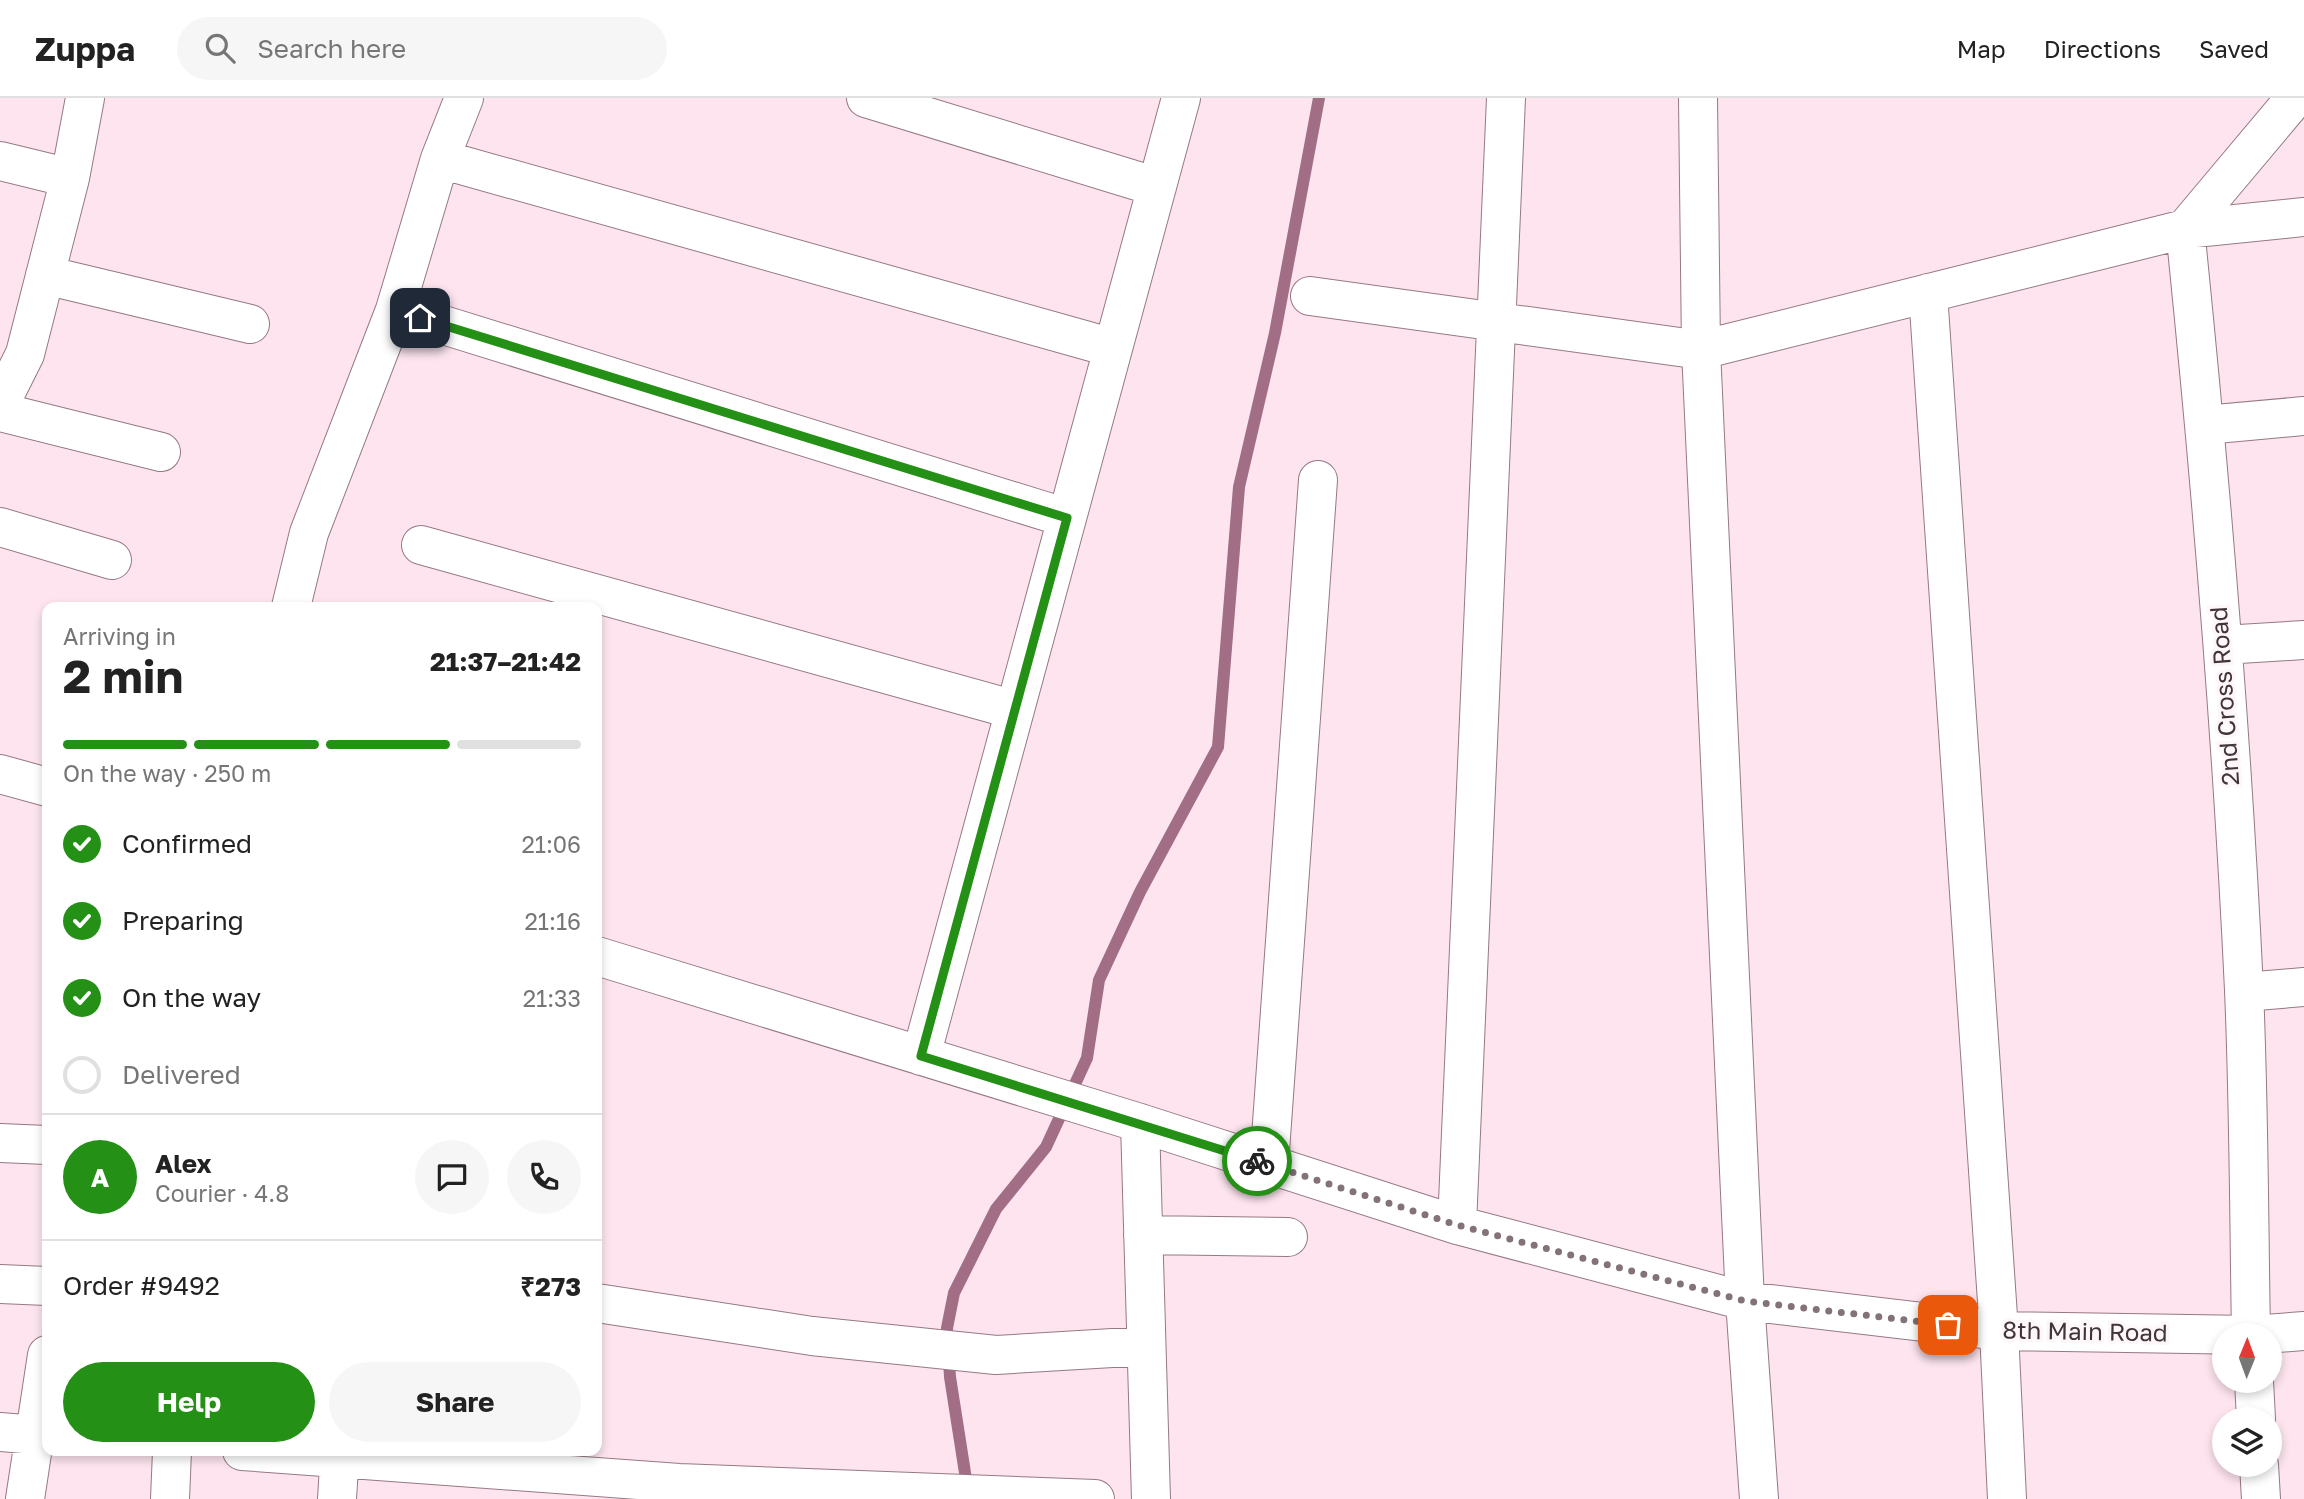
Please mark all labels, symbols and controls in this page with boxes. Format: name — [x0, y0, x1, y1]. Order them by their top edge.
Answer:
search box — [177, 17, 667, 80]
text: Zuppa — [35, 29, 135, 68]
icon: search — [201, 29, 239, 67]
text: Search here — [257, 33, 406, 64]
text: Map — [1957, 34, 2006, 63]
text: Directions — [2044, 34, 2161, 63]
text: Saved — [2199, 34, 2269, 63]
pin — [390, 288, 450, 348]
icon: home — [401, 299, 439, 337]
street label: 2nd Cross Road — [2203, 606, 2244, 787]
text: Arriving in — [63, 622, 176, 650]
text: 21:37–21:42 — [430, 646, 581, 677]
text: 2 min — [63, 648, 183, 703]
text: On the way · 250 m — [63, 759, 271, 787]
icon: check — [63, 825, 101, 863]
text: Confirmed — [122, 828, 252, 859]
text: 21:06 — [521, 830, 581, 858]
icon: check — [63, 902, 101, 940]
text: Preparing — [122, 905, 244, 936]
text: 21:16 — [525, 907, 581, 935]
icon: check — [63, 979, 101, 1017]
text: On the way — [122, 982, 261, 1013]
text: 21:33 — [523, 984, 581, 1012]
text: Delivered — [122, 1059, 241, 1090]
courier — [1222, 1126, 1292, 1196]
button: chat — [415, 1140, 489, 1214]
button: phone — [507, 1140, 581, 1214]
icon: bike — [1238, 1142, 1276, 1180]
text: Alex — [155, 1148, 212, 1179]
text: A — [91, 1162, 109, 1193]
text: Courier · 4.8 — [155, 1179, 289, 1207]
text: Order #9492 — [63, 1270, 220, 1301]
text: ₹273 — [520, 1271, 581, 1302]
pin — [1918, 1295, 1978, 1355]
icon: bag — [1929, 1306, 1967, 1344]
street label: 8th Main Road — [2002, 1315, 2168, 1346]
north arrow — [2212, 1323, 2282, 1393]
map controls — [2212, 1323, 2282, 1477]
button: Help — [63, 1362, 315, 1442]
button: Share — [329, 1362, 581, 1442]
button: layers — [2212, 1407, 2282, 1477]

